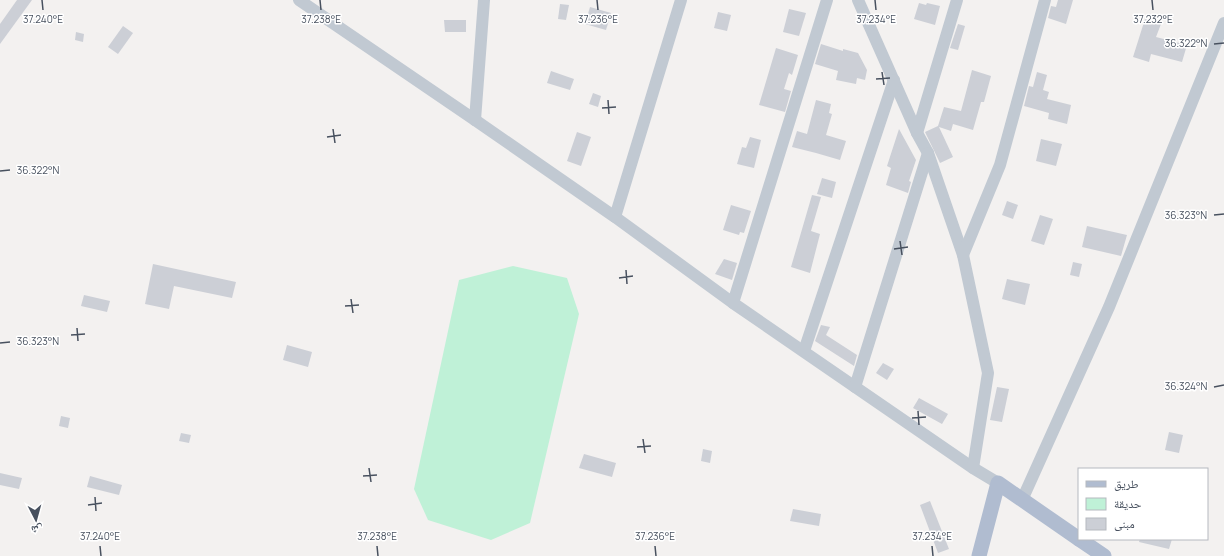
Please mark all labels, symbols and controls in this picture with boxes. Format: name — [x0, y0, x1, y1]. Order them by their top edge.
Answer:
text: 37.240°E — [23, 12, 63, 26]
text: 37.238°E — [301, 12, 341, 26]
text: 37.236°E — [578, 12, 618, 26]
text: 37.234°E — [856, 12, 896, 26]
text: 37.232°E — [1133, 12, 1173, 26]
text: 36.322°N — [1165, 36, 1207, 50]
text: 36.322°N — [17, 163, 59, 177]
text: 36.323°N — [1165, 208, 1207, 222]
text: 36.323°N — [17, 334, 59, 348]
text: 36.324°N — [1165, 379, 1207, 393]
legend — [1078, 468, 1208, 540]
text: طريق — [1114, 475, 1139, 492]
text: حديقة — [1114, 495, 1142, 512]
north arrow — [16, 500, 56, 540]
text: مبنى — [1114, 515, 1135, 532]
text: ش — [30, 521, 44, 539]
text: 37.240°E — [80, 529, 120, 543]
text: 37.238°E — [357, 529, 397, 543]
text: 37.236°E — [635, 529, 675, 543]
text: 37.234°E — [912, 529, 952, 543]

